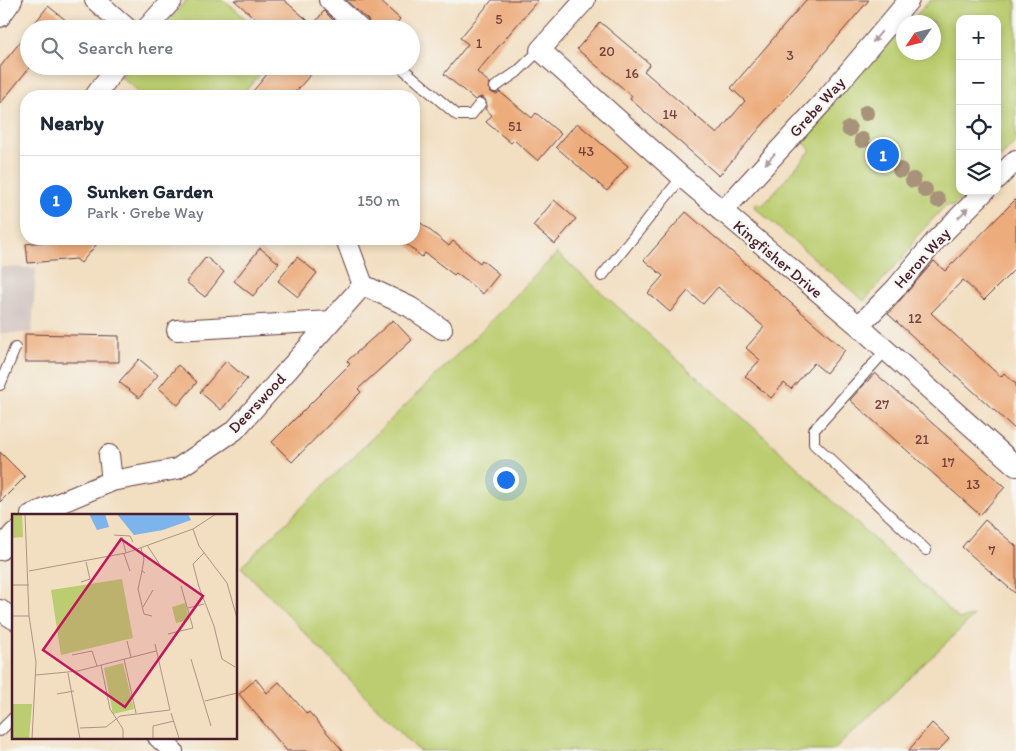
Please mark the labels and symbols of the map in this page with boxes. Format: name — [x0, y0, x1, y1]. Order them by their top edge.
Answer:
house number: 5 — [495, 11, 503, 28]
north arrow — [896, 15, 941, 60]
one-way arrow — [872, 31, 883, 44]
house number: 1 — [476, 35, 483, 52]
house number: 20 — [599, 43, 615, 60]
house number: 3 — [786, 47, 794, 64]
house number: 16 — [625, 65, 639, 82]
street label: Grebe Way — [785, 73, 849, 141]
house number: 14 — [663, 106, 678, 123]
house number: 51 — [508, 118, 522, 135]
pin: 1 — [867, 136, 899, 174]
house number: 43 — [578, 143, 594, 160]
one-way arrow — [764, 153, 776, 165]
one-way arrow — [957, 207, 969, 219]
street label: Kingfisher Drive — [729, 216, 827, 302]
street label: Heron Way — [890, 224, 954, 292]
house number: 12 — [908, 310, 923, 327]
street label: Deerswood — [224, 369, 290, 437]
house number: 27 — [875, 396, 889, 413]
house number: 21 — [915, 431, 929, 448]
house number: 17 — [941, 454, 955, 471]
your location — [493, 467, 519, 493]
house number: 13 — [966, 476, 980, 493]
inset map — [12, 514, 238, 738]
house number: 7 — [989, 542, 996, 559]

